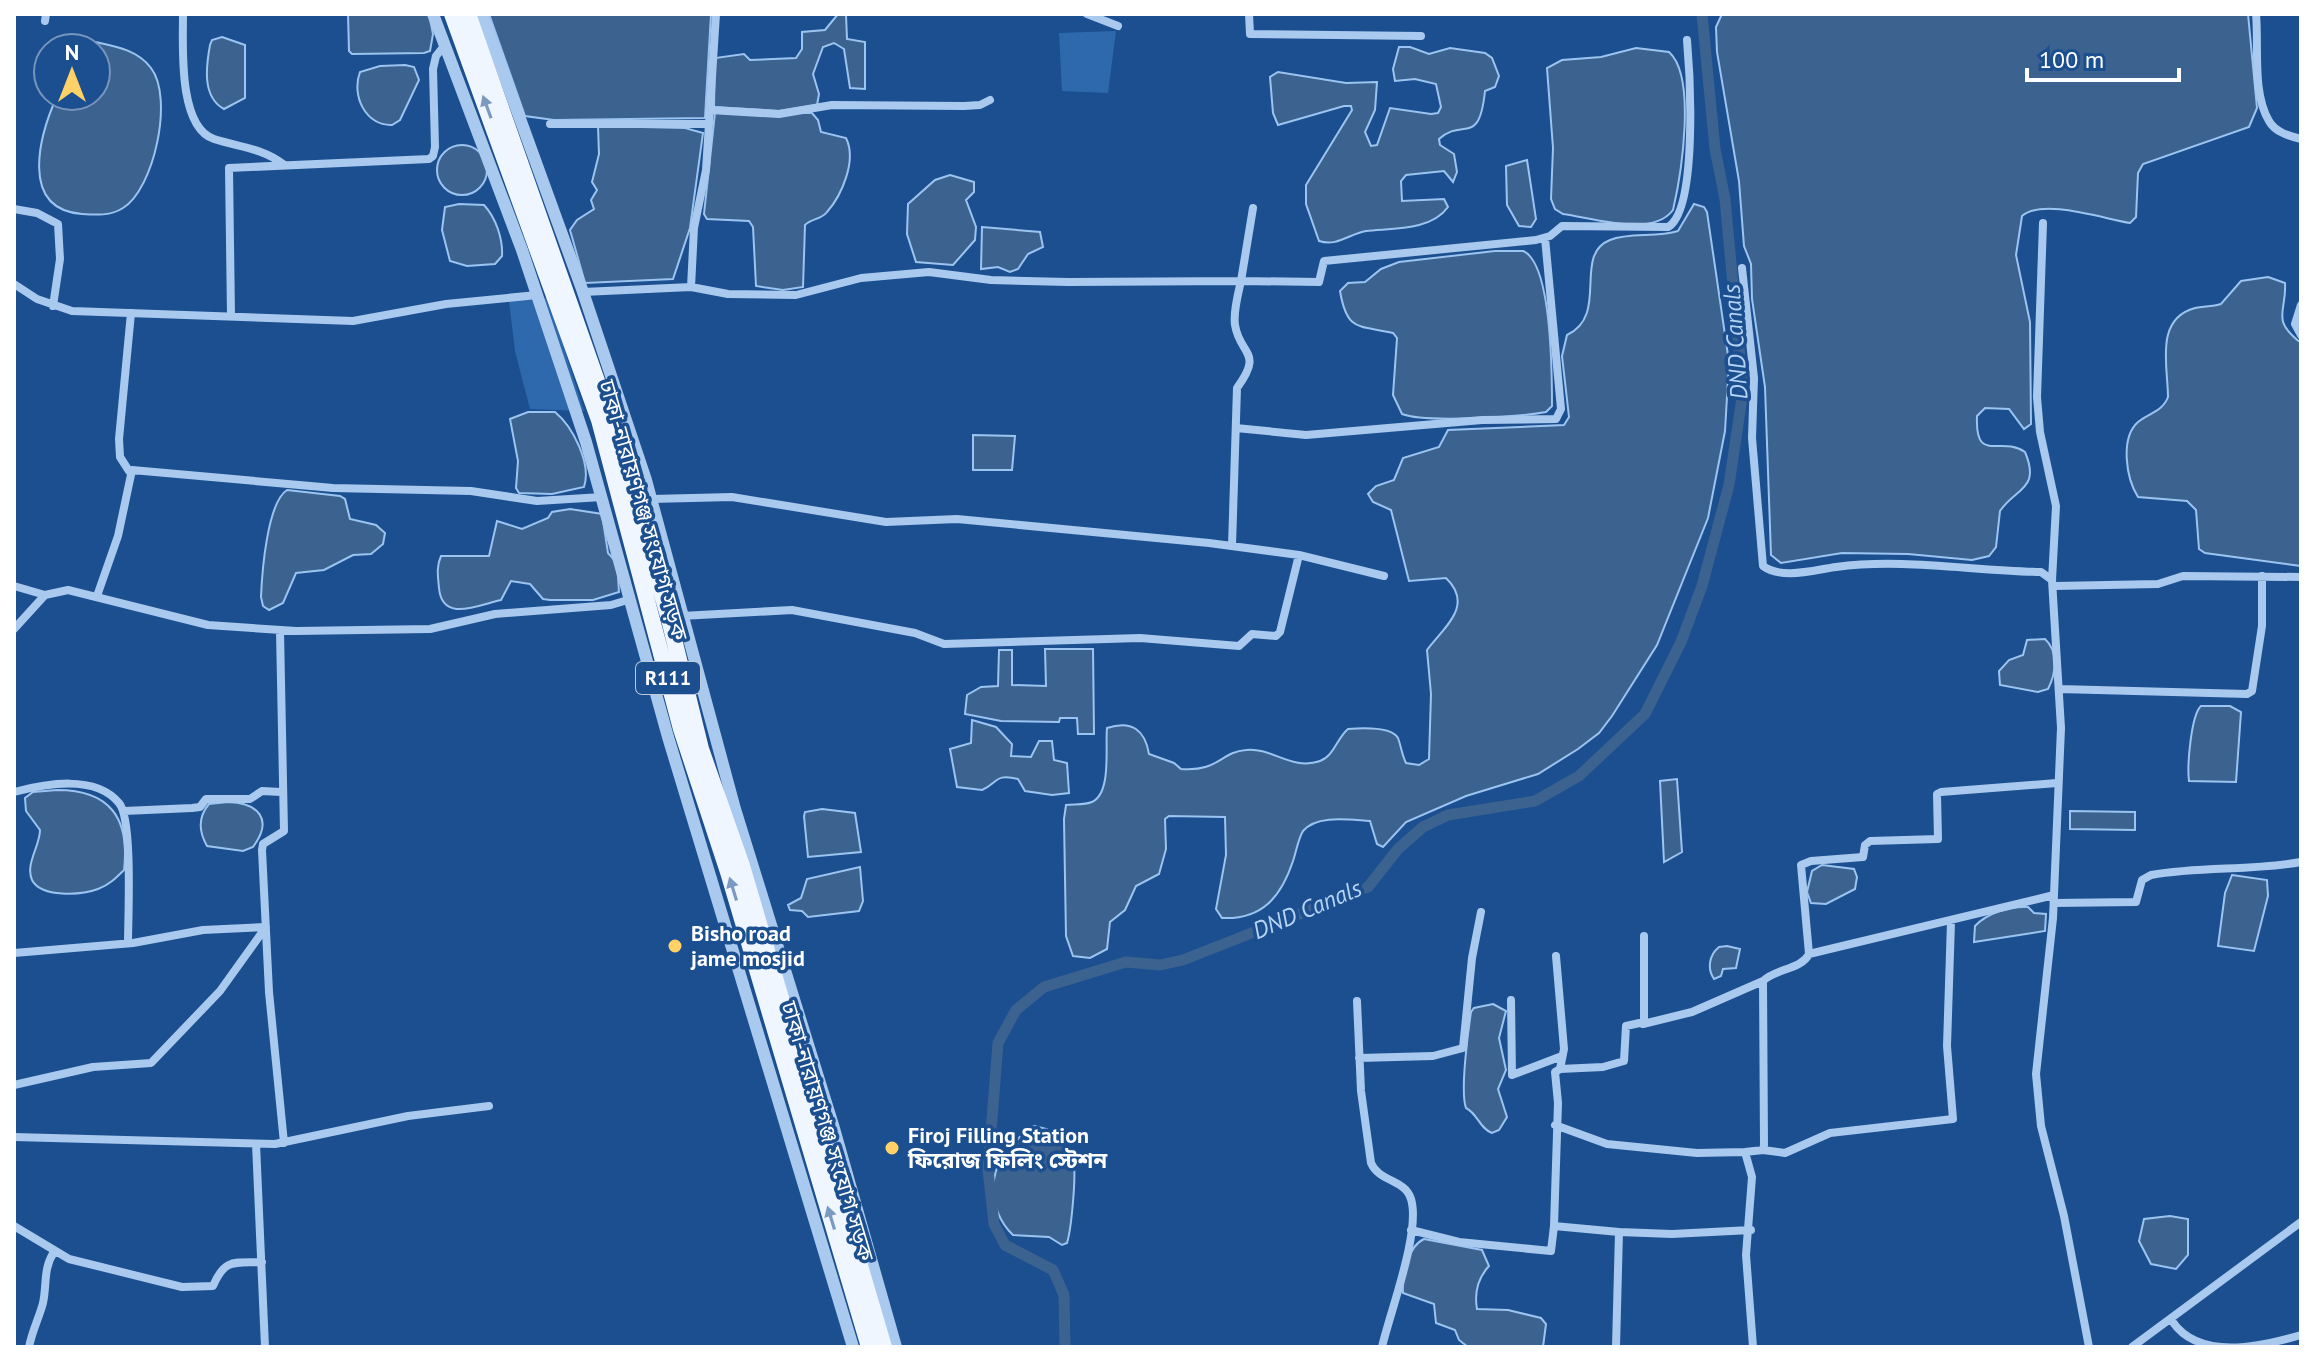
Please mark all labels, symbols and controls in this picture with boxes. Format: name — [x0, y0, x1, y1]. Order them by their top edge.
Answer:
north arrow — [32, 32, 112, 112]
scale bar — [2027, 32, 2179, 82]
text: N — [65, 38, 79, 66]
text: 100 m — [2039, 44, 2104, 75]
one-way arrow — [480, 95, 492, 119]
water label: DND Canals — [1715, 283, 1754, 401]
street label: ঢাকা-নারায়ণগঞ্জ সংযোগ সড়ক — [593, 375, 695, 644]
road number: R111 — [636, 662, 700, 694]
water label: DND Canals — [1248, 872, 1367, 946]
one-way arrow — [726, 876, 739, 900]
place label: Bisho road jame mosjid — [690, 919, 805, 972]
marker: Bisho road jame mosjid — [666, 937, 684, 955]
street label: ঢাকা-নারায়ণগঞ্জ সংযোগ সড়ক — [775, 997, 881, 1264]
place label: Firoj Filling Station ফিরোজ ফিলিং স্টেশন — [907, 1121, 1107, 1174]
marker: Firoj Filling Station ফিরোজ ফিলিং স্টেশন — [883, 1139, 901, 1157]
one-way arrow — [824, 1206, 837, 1230]

